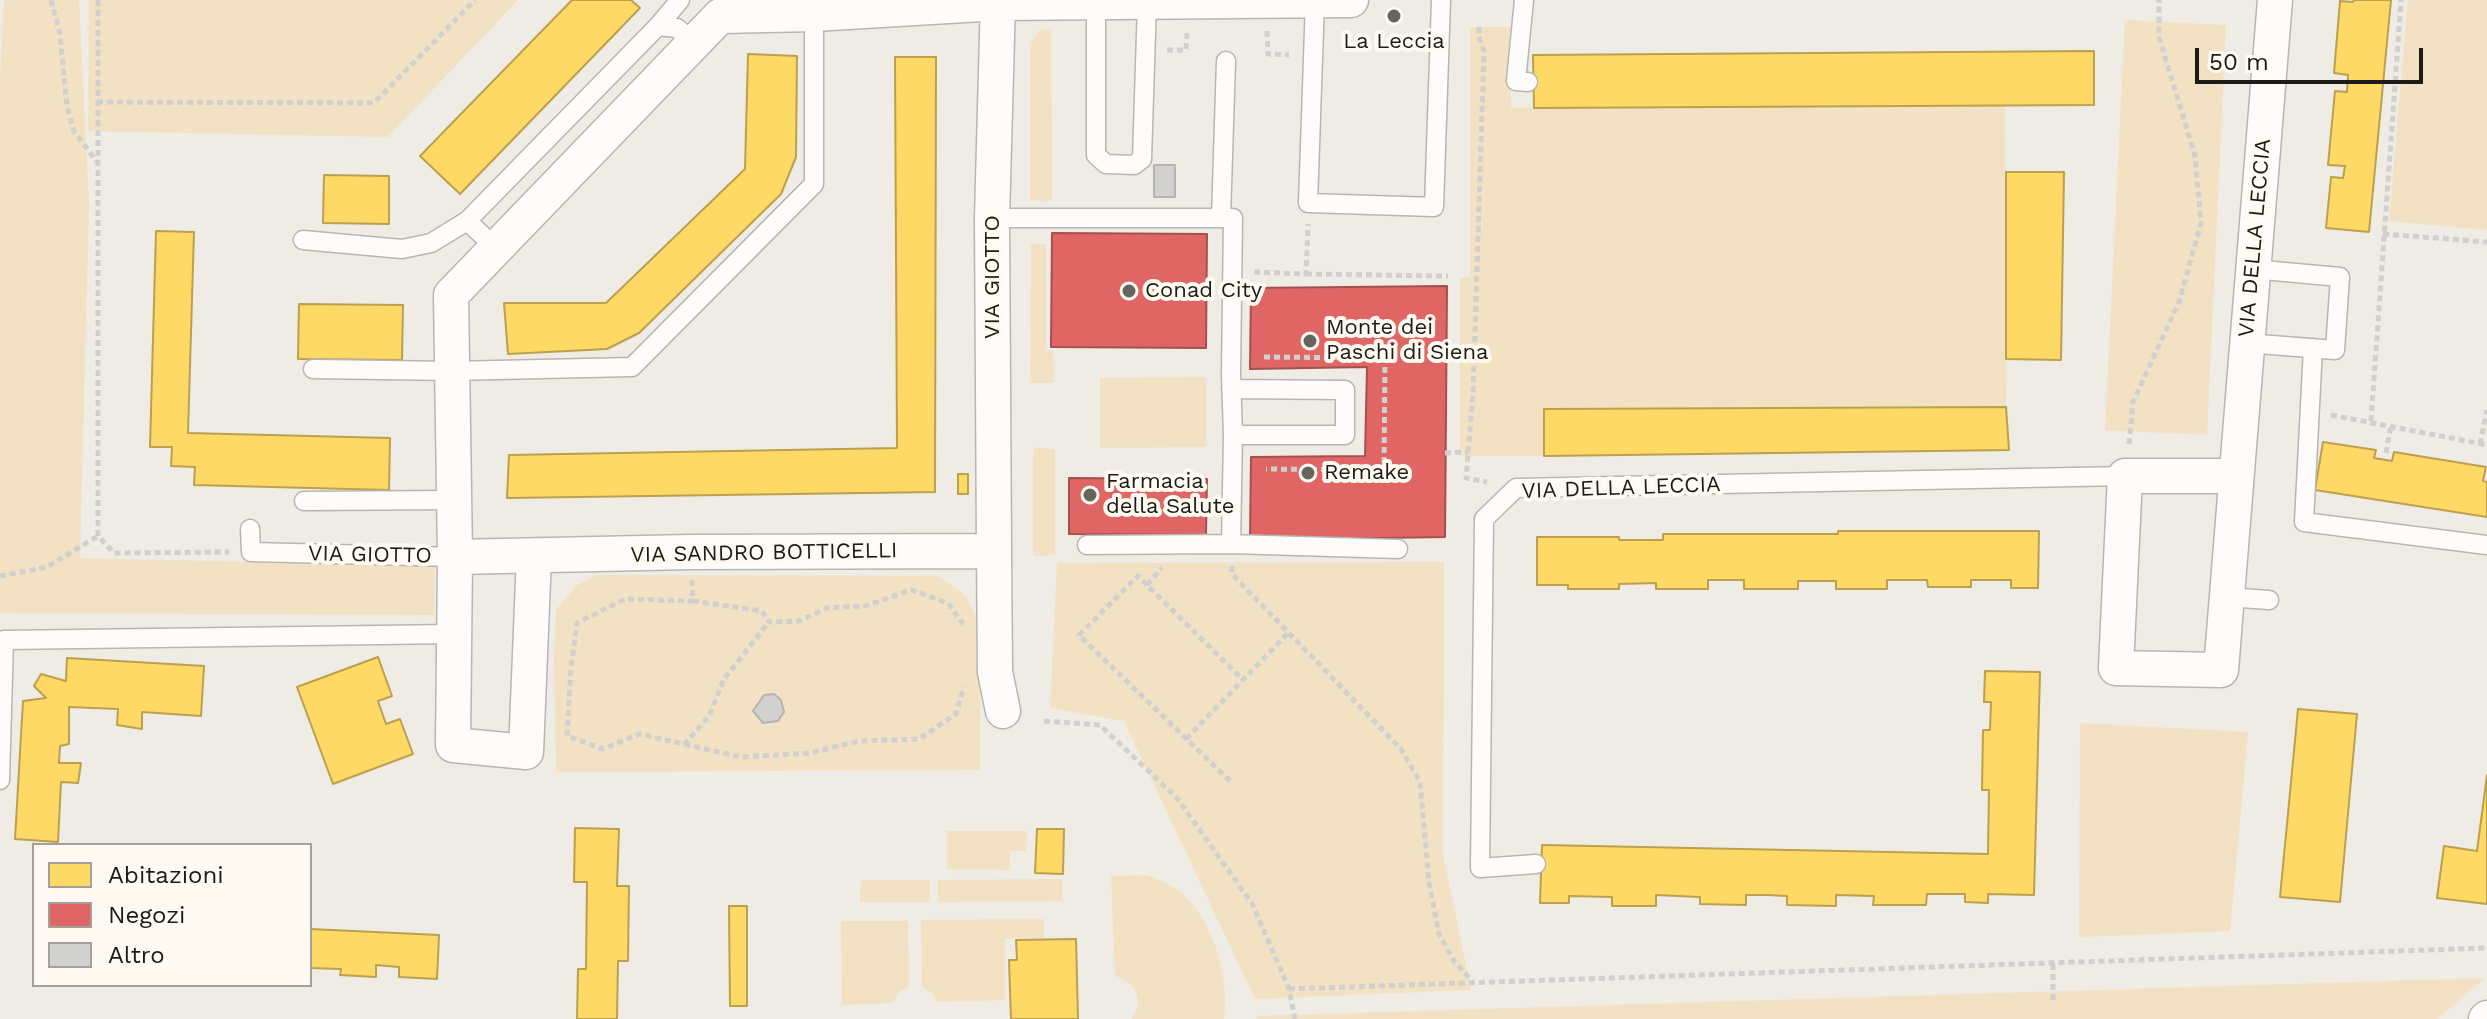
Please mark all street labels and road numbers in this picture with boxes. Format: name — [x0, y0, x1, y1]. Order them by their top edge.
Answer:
street label: VIA DELLA LECCIA — [2233, 138, 2277, 338]
street label: VIA GIOTTO — [980, 215, 1006, 339]
street label: VIA DELLA LECCIA — [1521, 471, 1721, 505]
street label: VIA SANDRO BOTTICELLI — [630, 537, 898, 569]
street label: VIA GIOTTO — [308, 541, 432, 569]

